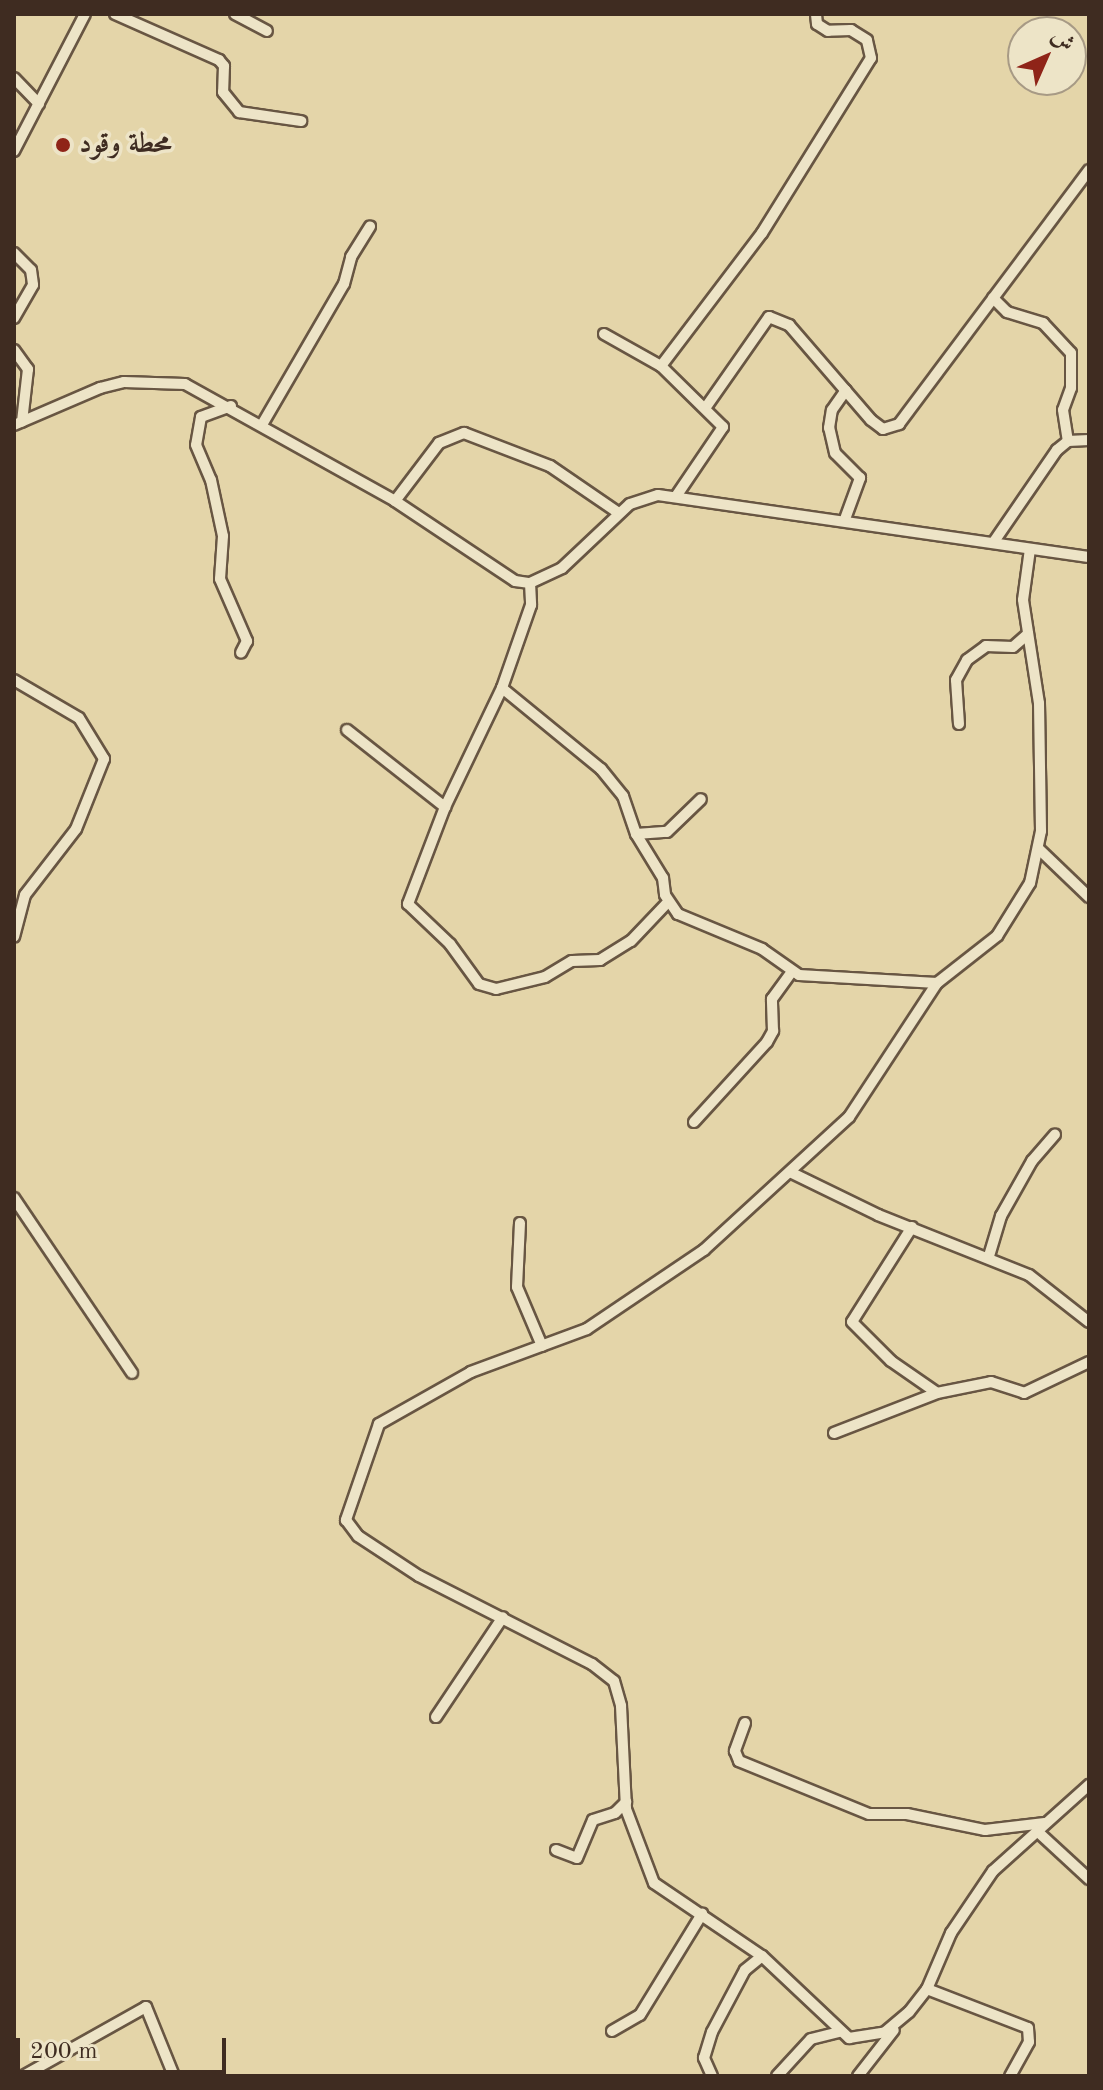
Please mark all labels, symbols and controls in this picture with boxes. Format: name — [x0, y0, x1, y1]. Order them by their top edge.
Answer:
north arrow — [1007, 16, 1087, 96]
text: ش — [1047, 25, 1078, 56]
place label: محطة وقود — [79, 128, 172, 162]
marker: محطة وقود — [54, 136, 72, 154]
scale bar — [20, 2022, 230, 2072]
text: 200 m — [30, 2040, 98, 2064]

